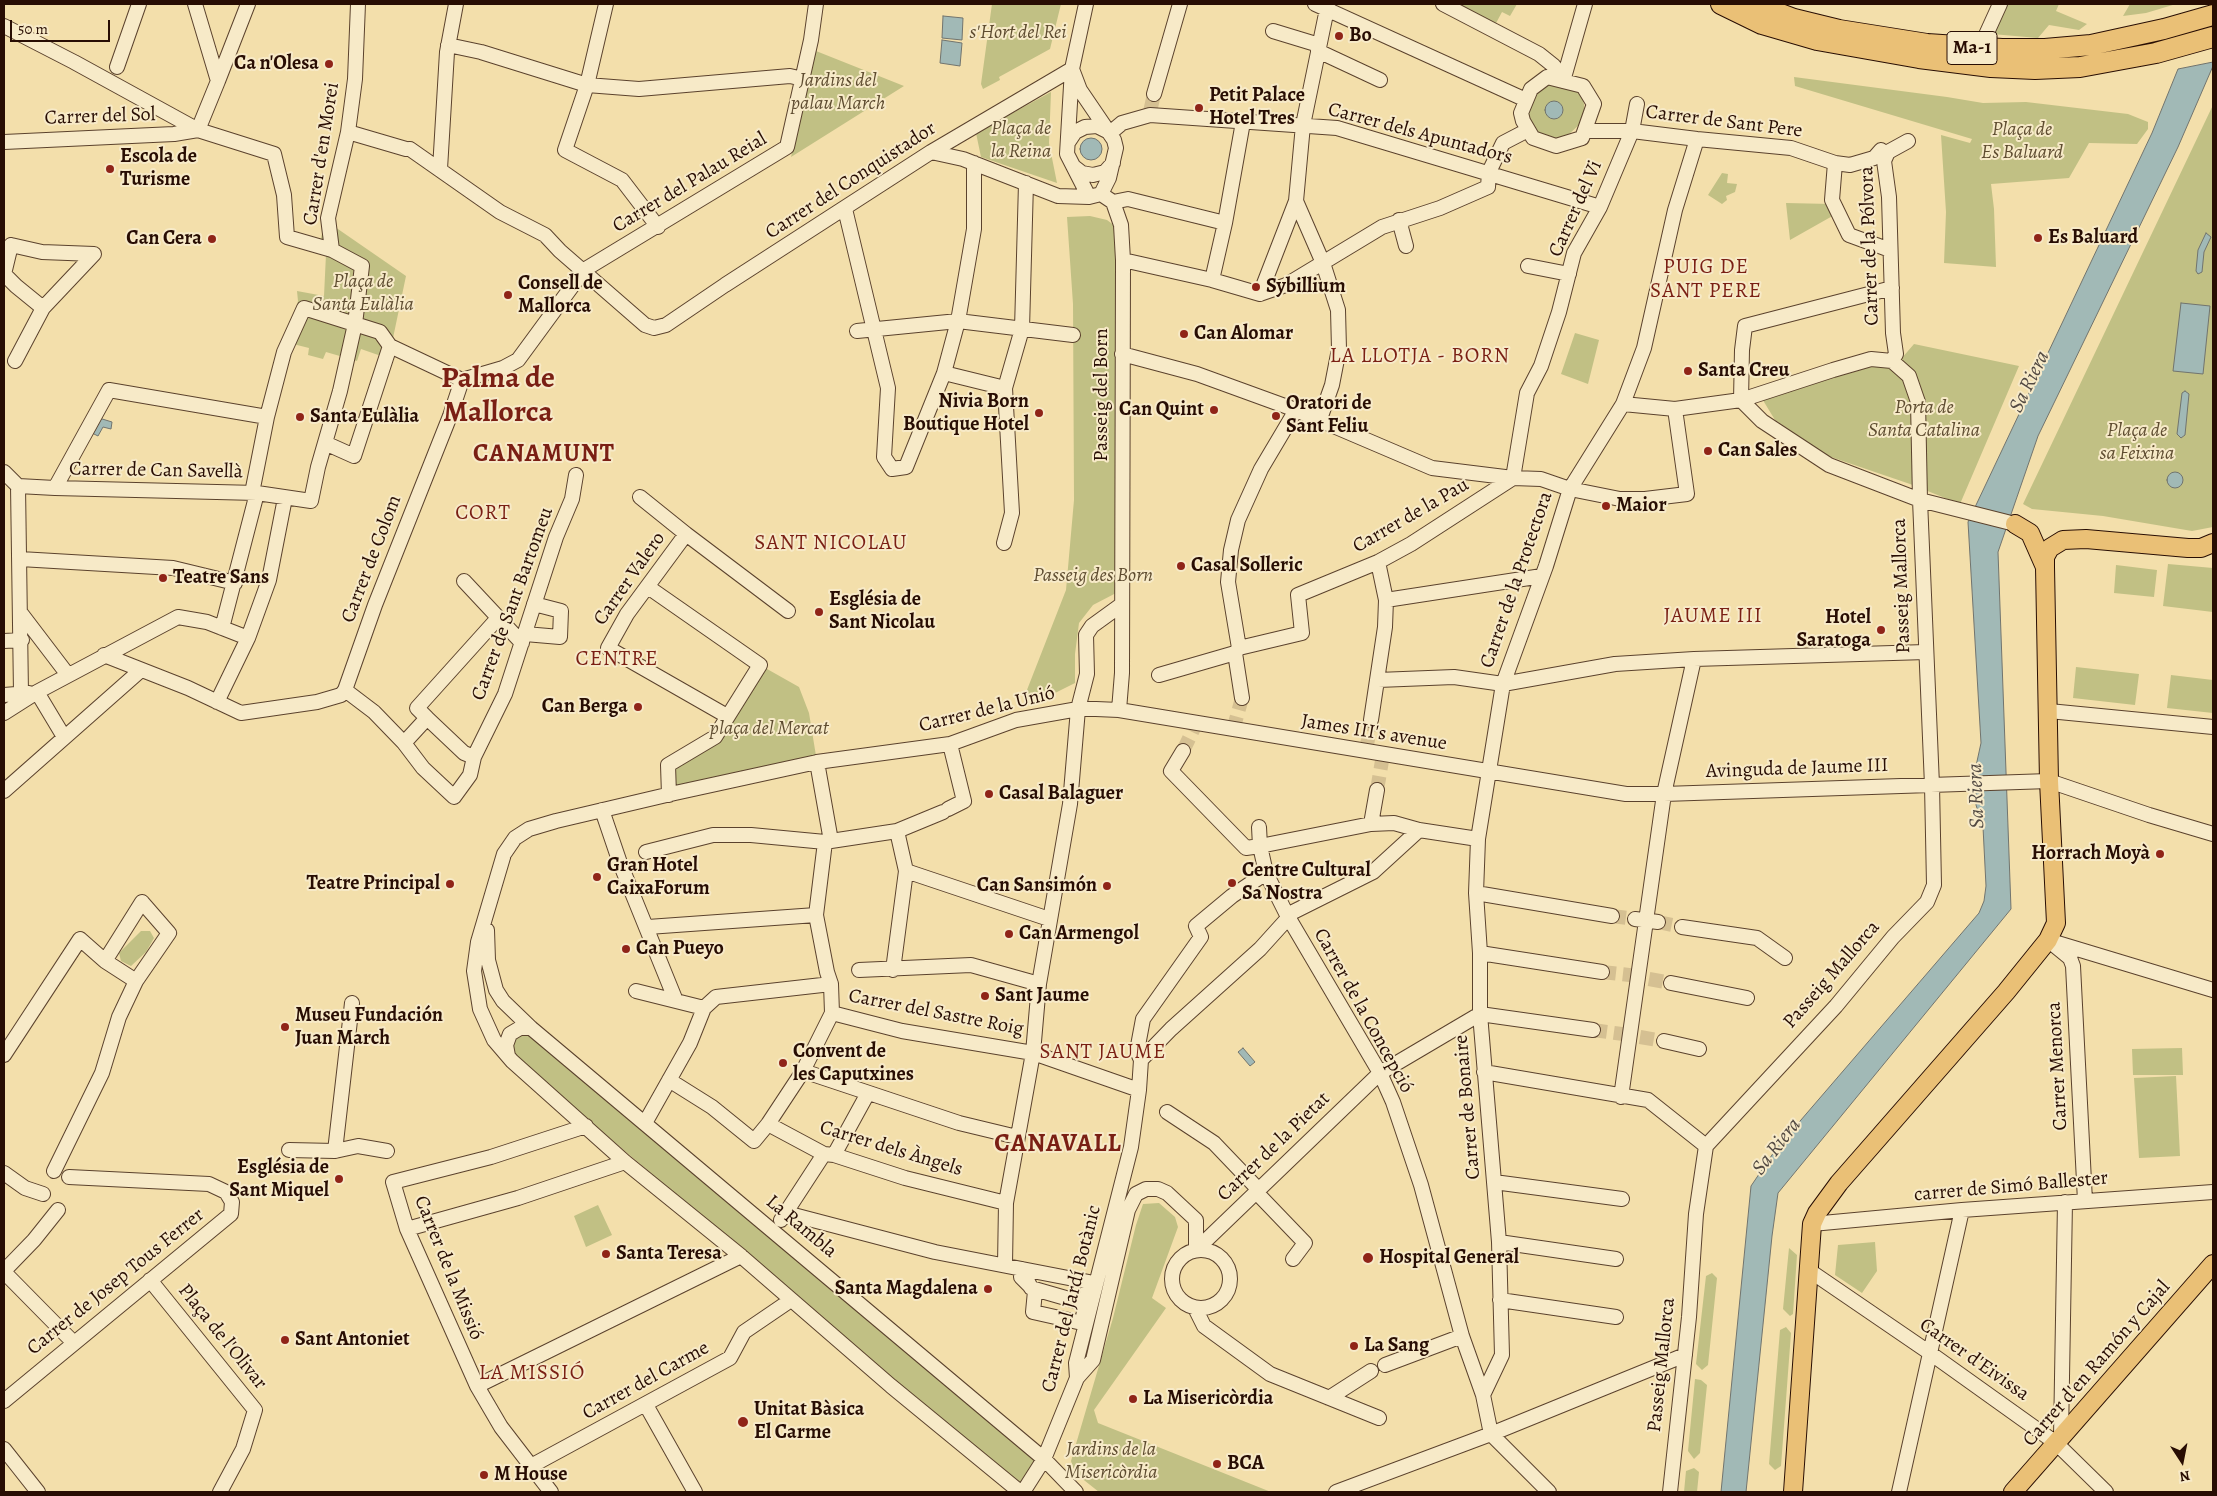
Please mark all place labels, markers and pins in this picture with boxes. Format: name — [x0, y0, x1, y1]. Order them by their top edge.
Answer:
place label: Bo — [1349, 24, 1372, 48]
marker: Bo — [1333, 30, 1345, 42]
place label: Ca n'Olesa — [234, 52, 319, 76]
marker: Ca n'Olesa — [323, 58, 335, 70]
place label: Petit Palace Hotel Tres — [1209, 84, 1305, 131]
marker: Petit Palace Hotel Tres — [1193, 102, 1205, 114]
place label: Escola de Turisme — [120, 145, 197, 192]
marker: Escola de Turisme — [104, 163, 116, 175]
place label: Es Baluard — [2048, 226, 2138, 250]
place label: Can Cera — [126, 227, 202, 251]
marker: Es Baluard — [2032, 232, 2044, 244]
marker: Can Cera — [206, 233, 218, 245]
place label: Consell de Mallorca — [518, 272, 603, 319]
place label: Sybillium — [1266, 275, 1346, 299]
marker: Sybillium — [1250, 281, 1262, 293]
marker: Consell de Mallorca — [502, 289, 514, 301]
place label: Can Alomar — [1194, 322, 1293, 346]
marker: Can Alomar — [1178, 328, 1190, 340]
place label: Santa Creu — [1698, 359, 1789, 383]
marker: Santa Creu — [1682, 365, 1694, 377]
place label: Nivia Born Boutique Hotel — [903, 390, 1029, 437]
place label: Oratori de Sant Feliu — [1286, 392, 1372, 439]
place label: Can Quint — [1119, 398, 1204, 422]
marker: Can Quint — [1208, 404, 1220, 416]
place label: Santa Eulàlia — [310, 405, 419, 429]
marker: Nivia Born Boutique Hotel — [1033, 407, 1045, 419]
marker: Oratori de Sant Feliu — [1270, 410, 1282, 422]
marker: Santa Eulàlia — [294, 411, 306, 423]
place label: Can Sales — [1718, 439, 1797, 463]
marker: Can Sales — [1702, 445, 1714, 457]
place label: Maior — [1616, 494, 1667, 518]
marker: Maior — [1600, 500, 1612, 512]
place label: Casal Solleric — [1191, 554, 1303, 578]
marker: Casal Solleric — [1175, 560, 1187, 572]
place label: Teatre Sans — [173, 566, 269, 590]
marker: Teatre Sans — [157, 572, 169, 584]
place label: Església de Sant Nicolau — [829, 588, 935, 635]
marker: Església de Sant Nicolau — [813, 606, 825, 618]
place label: Hotel Saratoga — [1797, 606, 1871, 653]
marker: Hotel Saratoga — [1875, 624, 1887, 636]
place label: Can Berga — [542, 695, 628, 719]
marker: Can Berga — [632, 701, 644, 713]
place label: Casal Balaguer — [999, 782, 1123, 806]
marker: Casal Balaguer — [983, 788, 995, 800]
place label: Horrach Moyà — [2031, 842, 2150, 866]
marker: Horrach Moyà — [2154, 848, 2166, 860]
place label: Gran Hotel CaixaForum — [607, 854, 710, 901]
place label: Centre Cultural Sa Nostra — [1242, 859, 1371, 906]
marker: Gran Hotel CaixaForum — [591, 871, 603, 883]
place label: Teatre Principal — [306, 872, 440, 896]
place label: Can Sansimón — [977, 874, 1097, 898]
marker: Centre Cultural Sa Nostra — [1226, 877, 1238, 889]
marker: Teatre Principal — [444, 878, 456, 890]
marker: Can Sansimón — [1101, 880, 1113, 892]
place label: Can Armengol — [1019, 922, 1139, 946]
marker: Can Armengol — [1003, 928, 1015, 940]
place label: Can Pueyo — [636, 937, 724, 961]
marker: Can Pueyo — [620, 943, 632, 955]
place label: Sant Jaume — [995, 984, 1089, 1008]
marker: Sant Jaume — [979, 990, 991, 1002]
place label: Museu Fundación Juan March — [295, 1004, 443, 1051]
marker: Museu Fundación Juan March — [279, 1021, 291, 1033]
place label: Convent de les Caputxines — [793, 1040, 914, 1087]
marker: Convent de les Caputxines — [777, 1057, 789, 1069]
place label: Església de Sant Miquel — [229, 1156, 329, 1203]
marker: Església de Sant Miquel — [333, 1173, 345, 1185]
place label: Santa Teresa — [616, 1242, 722, 1266]
place label: Hospital General — [1379, 1246, 1519, 1270]
marker: Santa Teresa — [600, 1248, 612, 1260]
marker: Hospital General — [1361, 1251, 1375, 1265]
place label: Santa Magdalena — [835, 1277, 978, 1301]
marker: Santa Magdalena — [982, 1283, 994, 1295]
place label: Sant Antoniet — [295, 1328, 410, 1352]
marker: Sant Antoniet — [279, 1334, 291, 1346]
place label: La Sang — [1364, 1334, 1429, 1358]
marker: La Sang — [1348, 1340, 1360, 1352]
place label: La Misericòrdia — [1143, 1387, 1273, 1411]
marker: La Misericòrdia — [1127, 1393, 1139, 1405]
place label: Unitat Bàsica El Carme — [754, 1398, 865, 1445]
marker: Unitat Bàsica El Carme — [736, 1415, 750, 1429]
place label: BCA — [1227, 1452, 1264, 1476]
marker: BCA — [1211, 1458, 1223, 1470]
place label: M House — [494, 1463, 567, 1487]
marker: M House — [478, 1469, 490, 1481]

